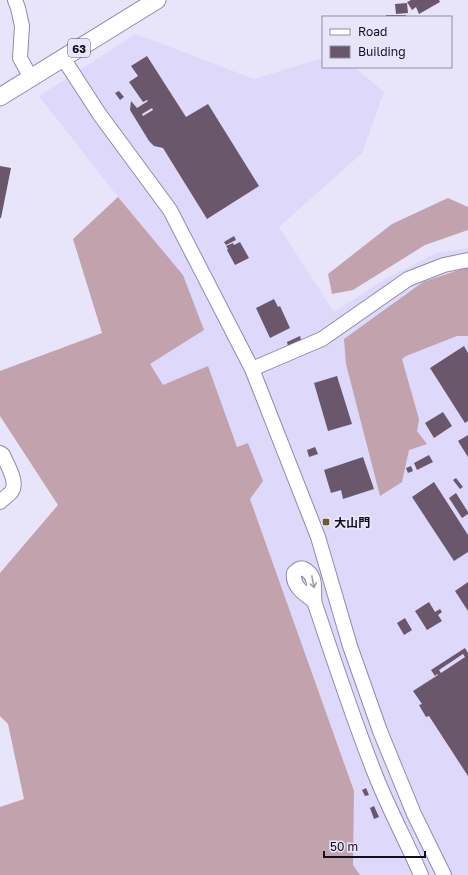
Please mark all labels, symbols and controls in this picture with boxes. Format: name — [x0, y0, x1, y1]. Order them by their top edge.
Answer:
legend — [322, 16, 452, 68]
text: Road — [358, 24, 387, 39]
road number: 63 — [68, 39, 90, 57]
text: Building — [358, 44, 406, 59]
place label: 大山門 — [334, 515, 370, 530]
marker: 大山門 — [321, 517, 331, 527]
one-way arrow — [310, 576, 318, 589]
scale bar — [324, 833, 425, 859]
text: 50 m — [330, 839, 358, 854]

